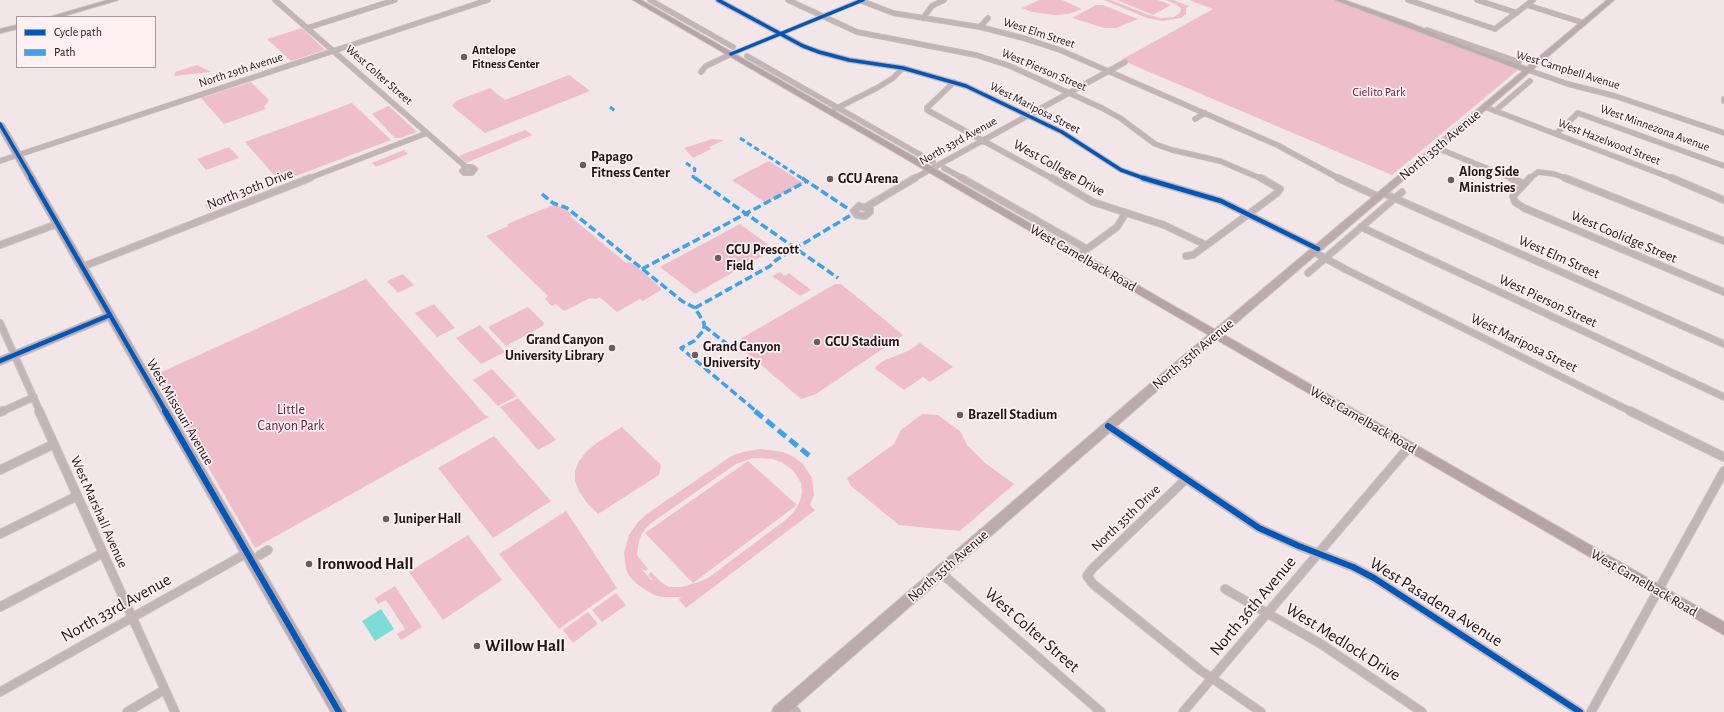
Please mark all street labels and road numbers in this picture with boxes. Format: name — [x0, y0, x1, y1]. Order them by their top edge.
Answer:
street label: West Elm Street — [1001, 15, 1077, 51]
street label: West Colter Street — [343, 42, 415, 108]
street label: West Pierson Street — [999, 46, 1089, 94]
street label: West Campbell Avenue — [1514, 47, 1622, 93]
street label: North 29th Avenue — [197, 50, 285, 90]
street label: West Mariposa Street — [987, 79, 1083, 137]
street label: West Minnezona Avenue — [1598, 102, 1712, 154]
street label: North 35th Avenue — [1396, 106, 1484, 184]
street label: North 33rd Avenue — [917, 114, 999, 168]
street label: West Hazelwood Street — [1556, 116, 1662, 168]
street label: West College Drive — [1010, 136, 1108, 200]
street label: North 30th Drive — [205, 165, 295, 213]
street label: West Coolidge Street — [1568, 207, 1680, 267]
street label: West Camelback Road — [1027, 221, 1139, 295]
street label: West Elm Street — [1516, 232, 1602, 282]
street label: West Pierson Street — [1496, 271, 1600, 331]
street label: West Mariposa Street — [1468, 310, 1580, 376]
street label: North 35th Avenue — [1149, 315, 1237, 393]
street label: West Missouri Avenue — [143, 356, 217, 468]
street label: West Camelback Road — [1307, 383, 1419, 457]
street label: West Marshall Avenue — [67, 453, 131, 571]
street label: North 35th Drive — [1088, 481, 1164, 555]
street label: North 35th Avenue — [904, 527, 992, 605]
street label: West Camelback Road — [1588, 546, 1700, 620]
street label: North 36th Avenue — [1205, 552, 1301, 660]
street label: West Pasadena Avenue — [1366, 553, 1506, 651]
street label: North 33rd Avenue — [57, 569, 175, 647]
street label: West Colter Street — [980, 583, 1084, 677]
street label: West Medlock Drive — [1282, 599, 1404, 685]

